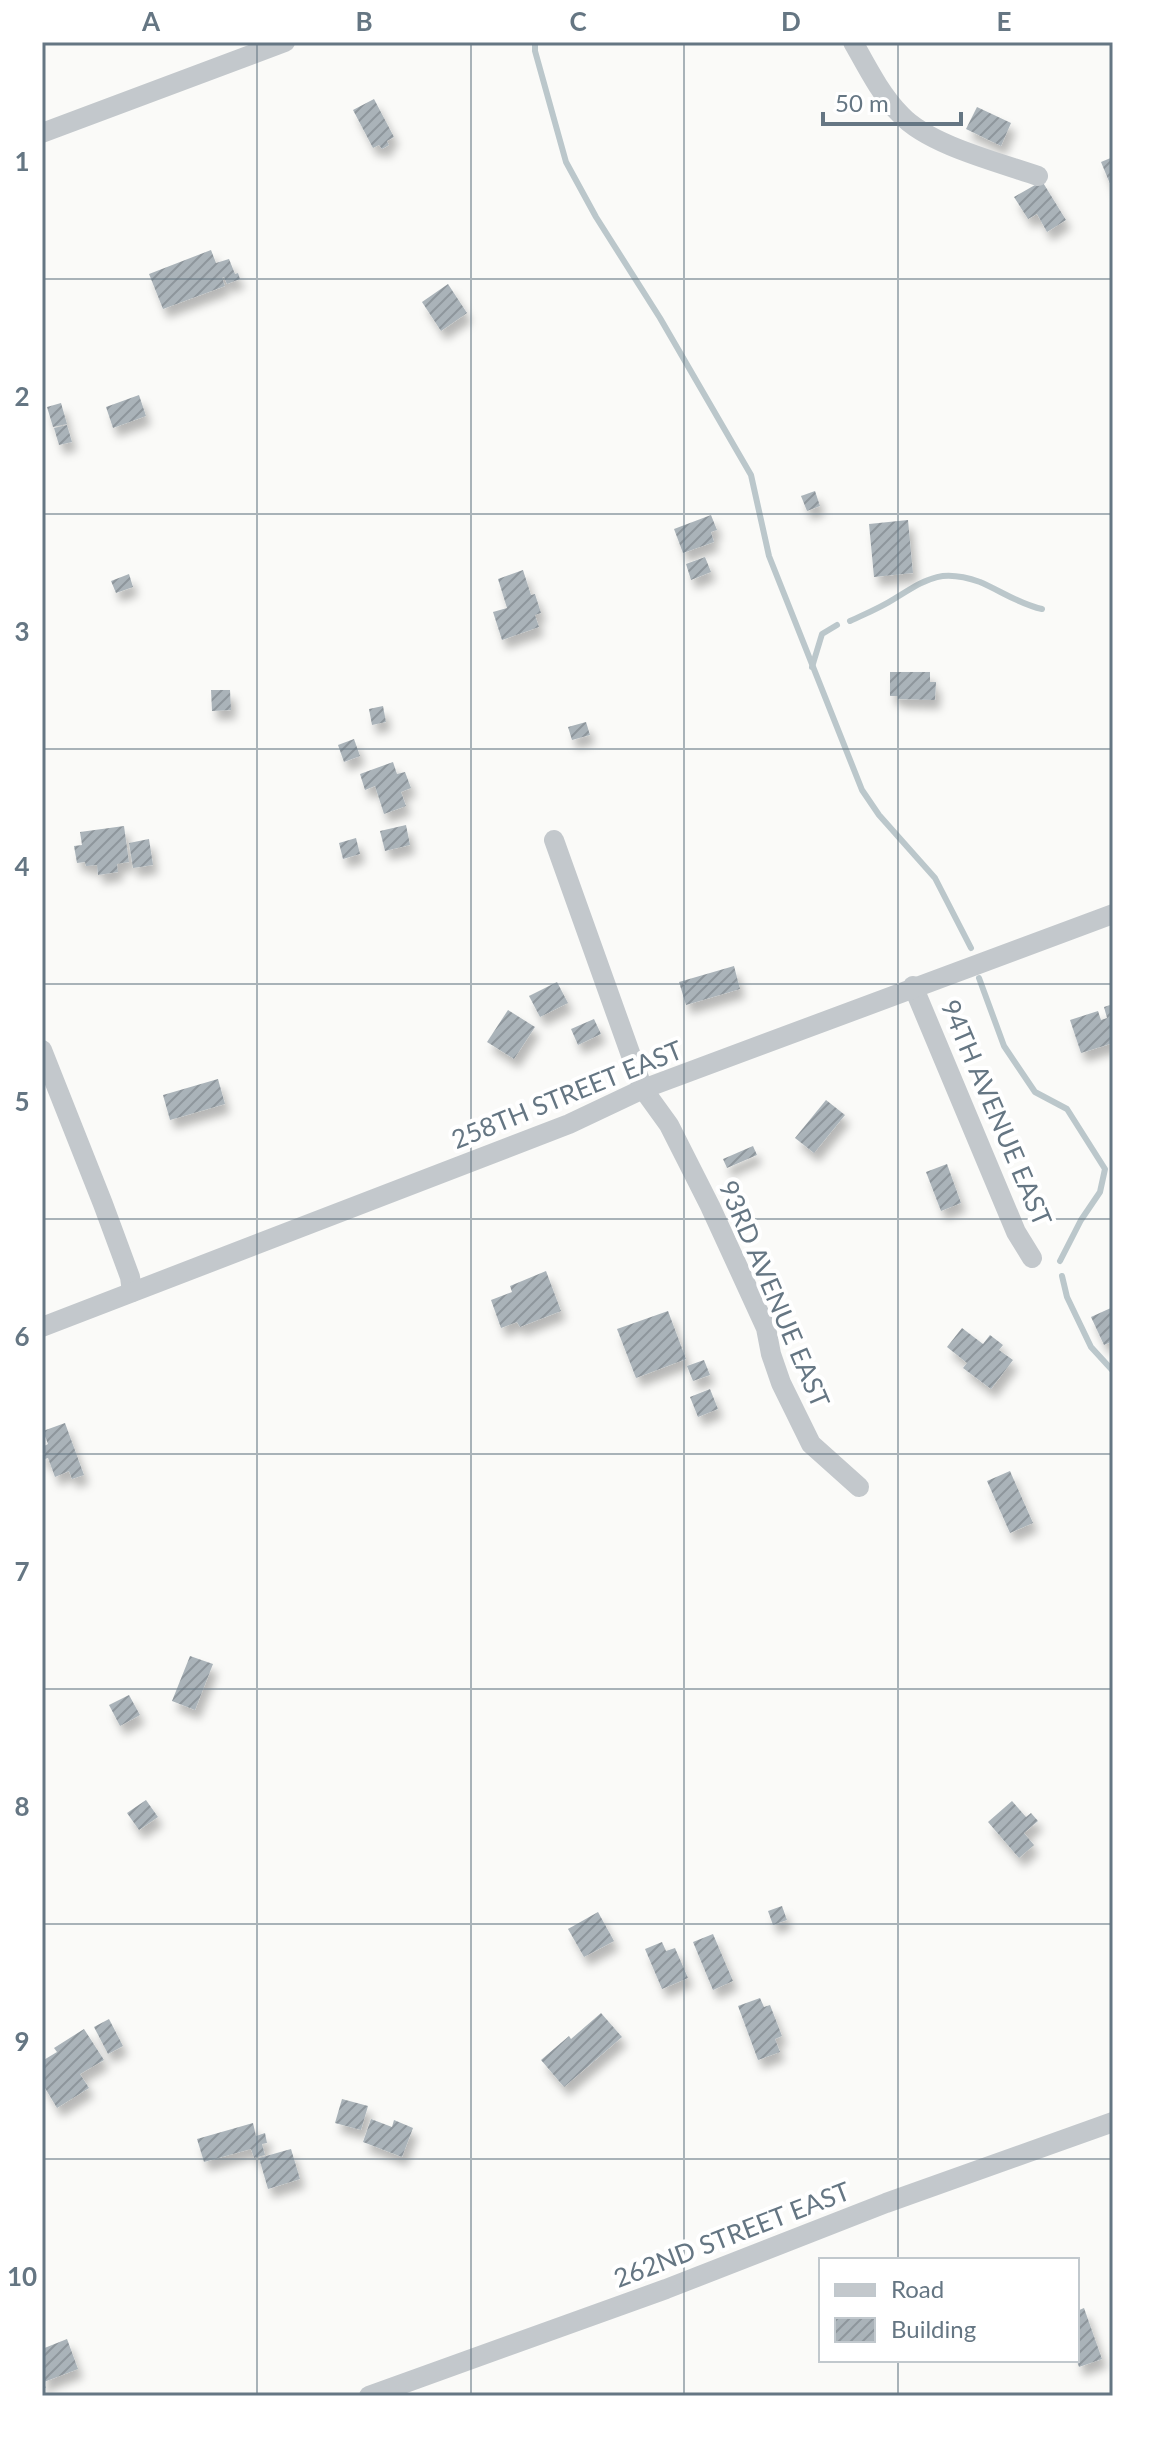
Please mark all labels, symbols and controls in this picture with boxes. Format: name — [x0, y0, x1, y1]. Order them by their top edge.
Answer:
text: A — [141, 5, 161, 37]
text: B — [355, 5, 373, 37]
text: C — [569, 5, 587, 37]
text: D — [781, 5, 801, 37]
text: E — [997, 5, 1011, 37]
scale bar — [823, 76, 961, 126]
text: 50 m — [835, 88, 889, 117]
text: 1 — [14, 145, 30, 177]
text: 2 — [14, 380, 30, 412]
text: 3 — [14, 615, 30, 647]
text: 4 — [14, 850, 30, 882]
street label: 94TH AVENUE EAST — [935, 995, 1059, 1231]
street label: 258TH STREET EAST — [447, 1033, 687, 1155]
text: 5 — [14, 1085, 30, 1117]
street label: 93RD AVENUE EAST — [713, 1175, 837, 1412]
text: 6 — [14, 1320, 30, 1352]
text: 7 — [14, 1555, 30, 1587]
text: 8 — [14, 1790, 30, 1822]
text: 9 — [14, 2025, 30, 2057]
street label: 262ND STREET EAST — [609, 2174, 854, 2294]
legend — [819, 2258, 1079, 2362]
text: 10 — [7, 2260, 37, 2292]
text: Road — [891, 2274, 944, 2303]
text: Building — [891, 2314, 976, 2343]

